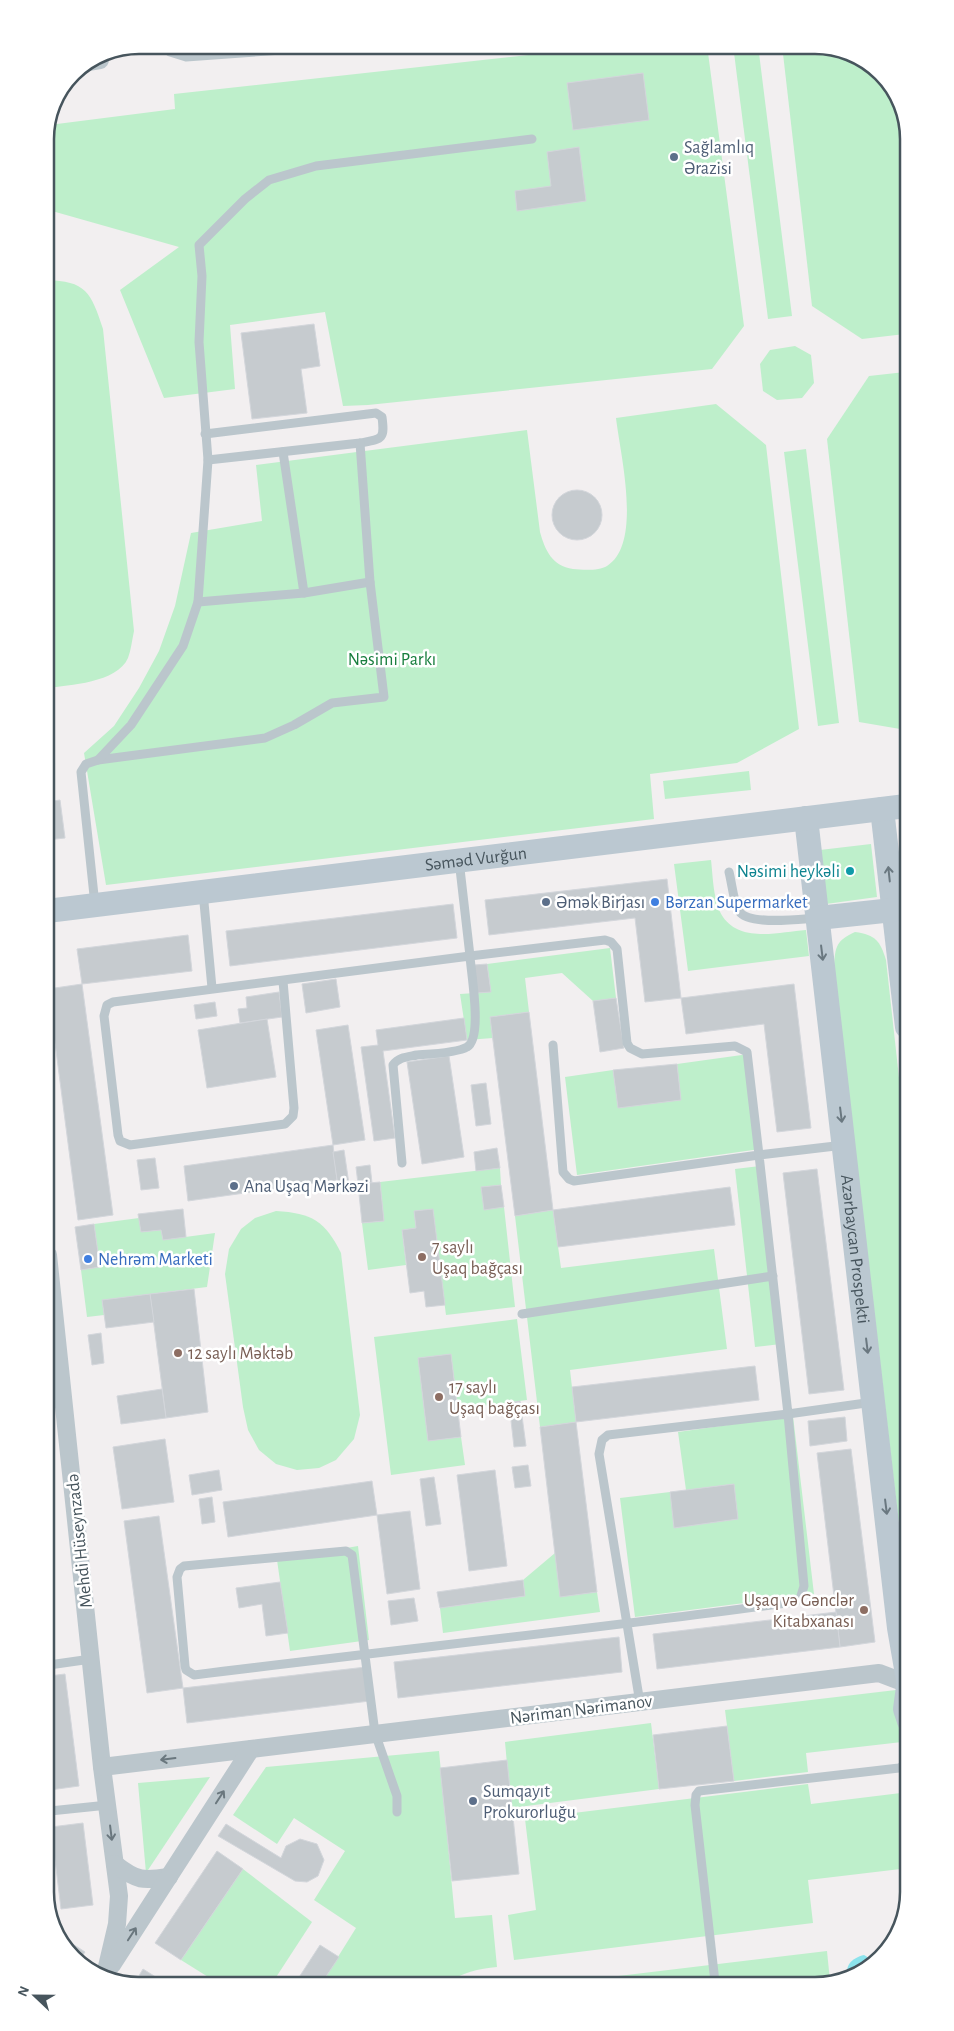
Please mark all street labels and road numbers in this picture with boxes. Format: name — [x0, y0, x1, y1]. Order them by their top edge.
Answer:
street label: Səməd Vurğun — [424, 844, 528, 875]
street label: Azərbaycan Prospekti — [837, 1174, 872, 1325]
street label: Mehdi Hüseynzadə — [64, 1473, 96, 1609]
street label: Nəriman Nərimanov — [509, 1692, 654, 1728]

